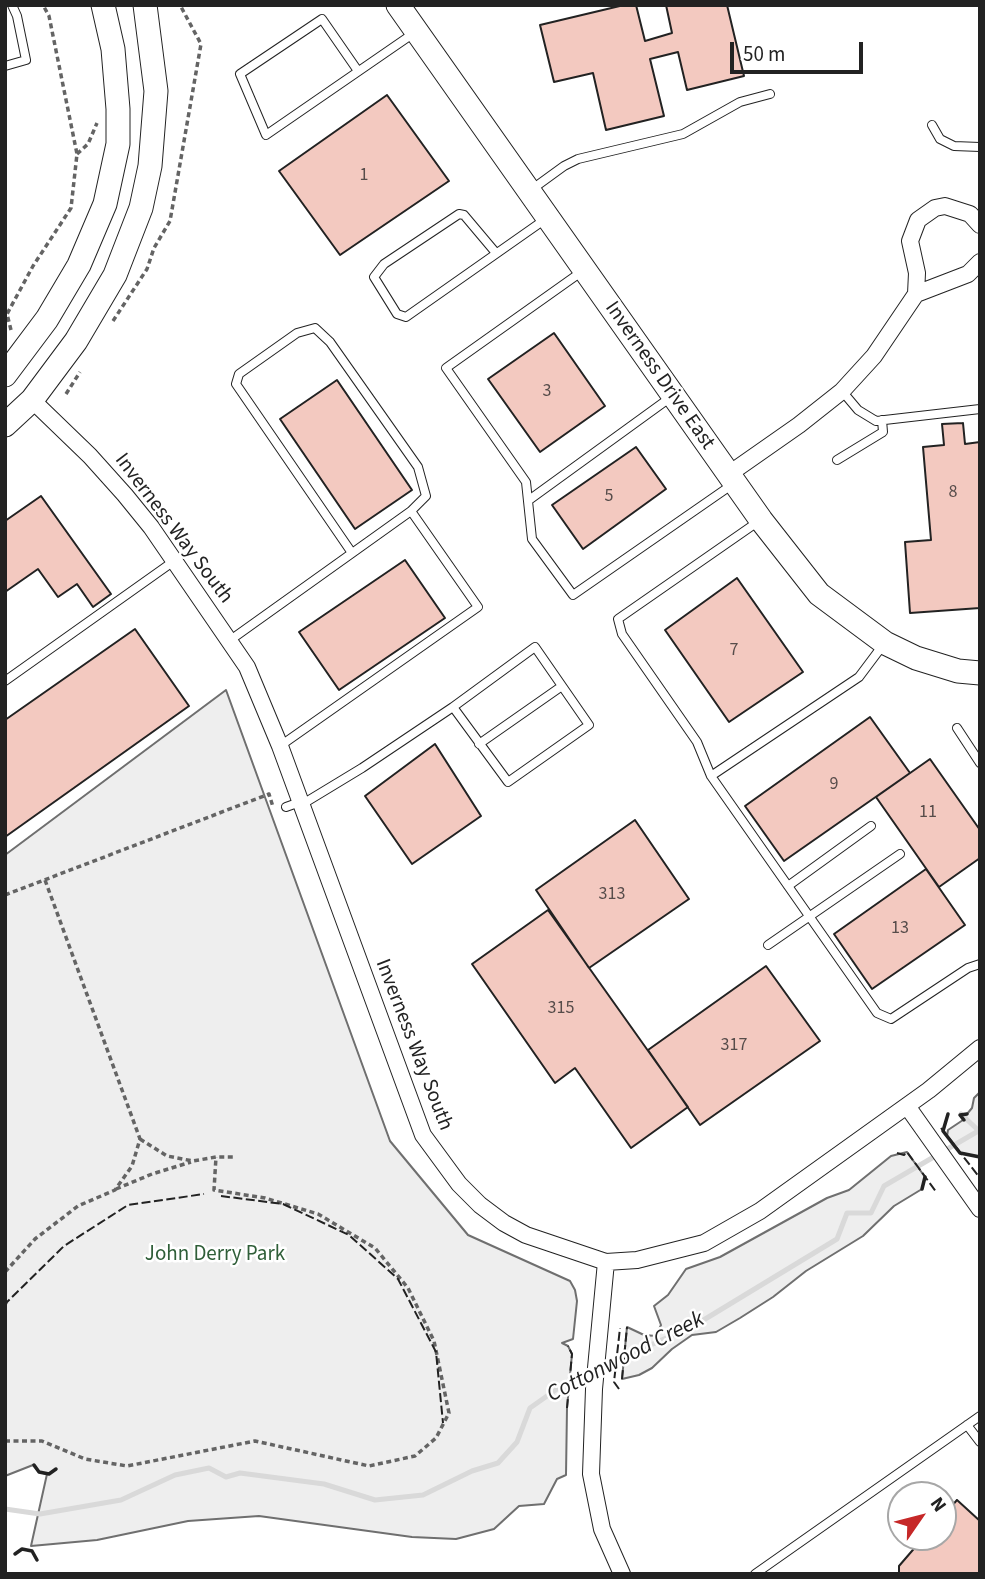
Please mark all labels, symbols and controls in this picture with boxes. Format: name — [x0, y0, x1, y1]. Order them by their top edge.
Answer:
scale bar — [733, 28, 866, 72]
text: 50 m — [743, 39, 785, 69]
house number: 1 — [360, 165, 368, 187]
street label: Inverness Drive East — [598, 297, 720, 455]
house number: 3 — [543, 381, 551, 403]
street label: Inverness Way South — [108, 449, 238, 609]
house number: 8 — [949, 482, 957, 504]
house number: 5 — [605, 486, 613, 508]
house number: 7 — [730, 640, 738, 662]
house number: 9 — [830, 774, 838, 796]
house number: 11 — [919, 802, 937, 824]
house number: 313 — [599, 884, 625, 906]
house number: 13 — [891, 918, 909, 940]
street label: Inverness Way South — [369, 956, 457, 1134]
house number: 315 — [548, 998, 574, 1020]
house number: 317 — [721, 1035, 747, 1057]
park label: John Derry Park — [145, 1242, 285, 1268]
water label: Cottonwood Creek — [543, 1306, 709, 1410]
north arrow — [887, 1481, 957, 1551]
text: N — [923, 1492, 953, 1518]

